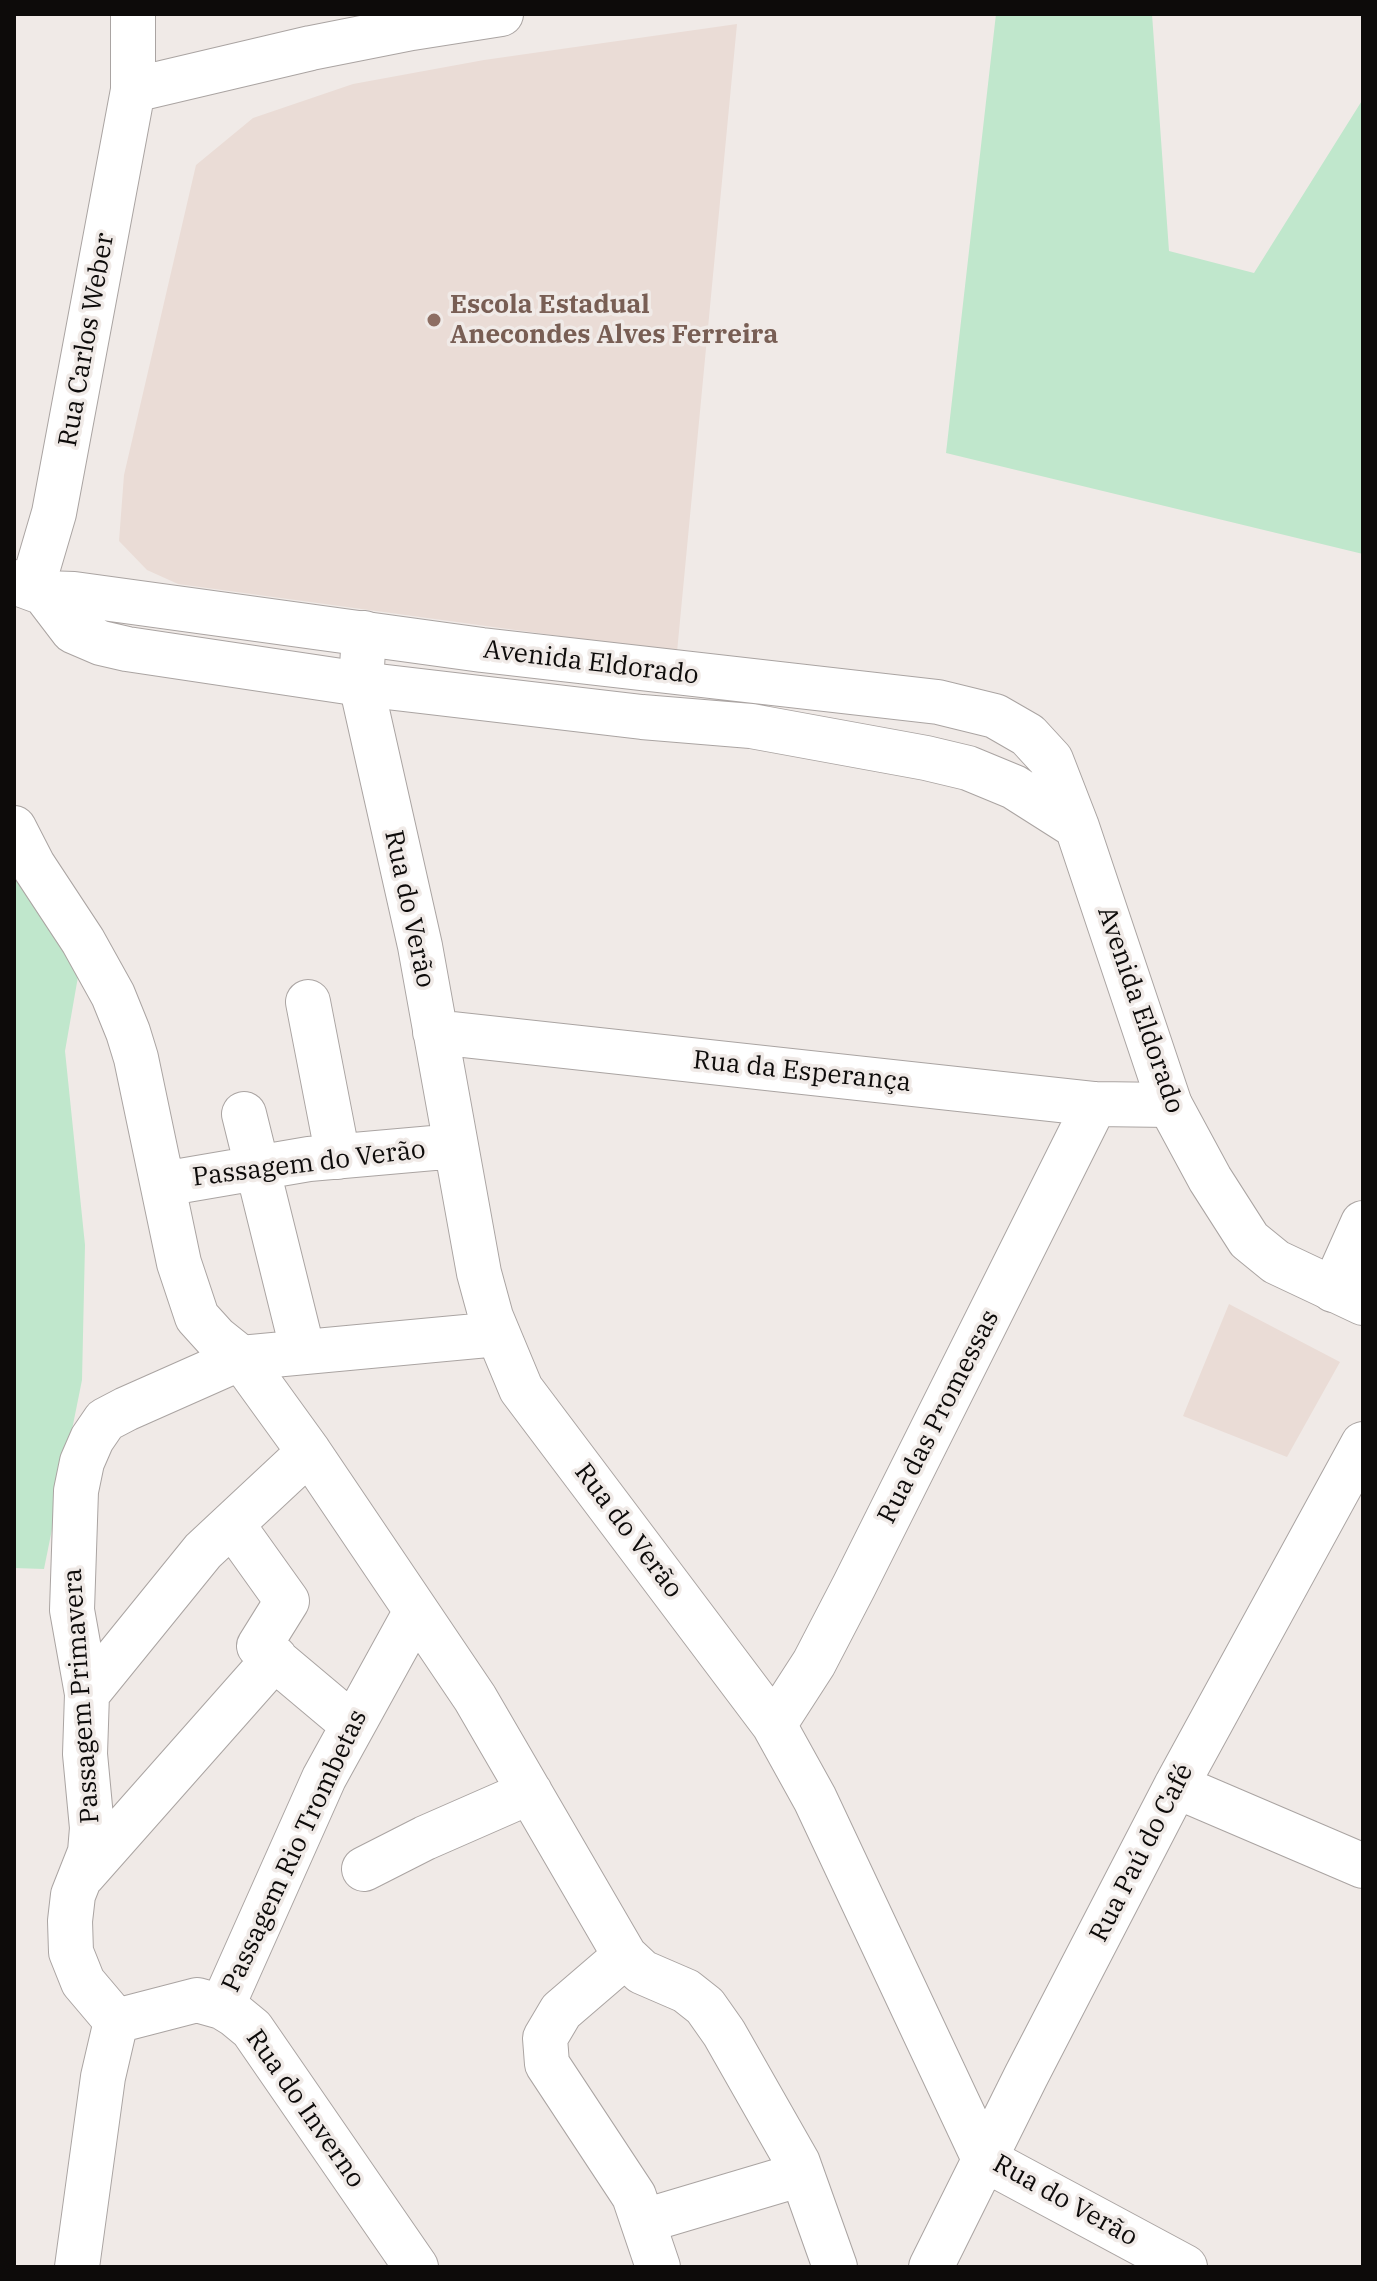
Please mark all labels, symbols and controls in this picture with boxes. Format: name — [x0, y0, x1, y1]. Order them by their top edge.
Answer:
street label: Rua Carlos Weber — [53, 231, 121, 449]
place label: Escola Estadual Anecondes Alves Ferreira — [450, 289, 778, 350]
marker: Escola Estadual Anecondes Alves Ferreira — [425, 311, 443, 329]
street label: Avenida Eldorado — [482, 634, 700, 692]
street label: Rua do Verão — [377, 827, 441, 991]
street label: Avenida Eldorado — [1090, 902, 1190, 1118]
street label: Rua da Esperança — [691, 1045, 913, 1099]
street label: Passagem do Verão — [191, 1134, 427, 1194]
street label: Rua das Promessas — [872, 1305, 1006, 1529]
street label: Rua do Verão — [567, 1458, 689, 1604]
street label: Passagem Primavera — [58, 1567, 106, 1825]
street label: Passagem Rio Trombetas — [216, 1705, 374, 1997]
street label: Rua Paú do Café — [1084, 1759, 1200, 1947]
street label: Rua do Inverno — [239, 2024, 371, 2194]
street label: Rua do Verão — [987, 2148, 1143, 2254]

